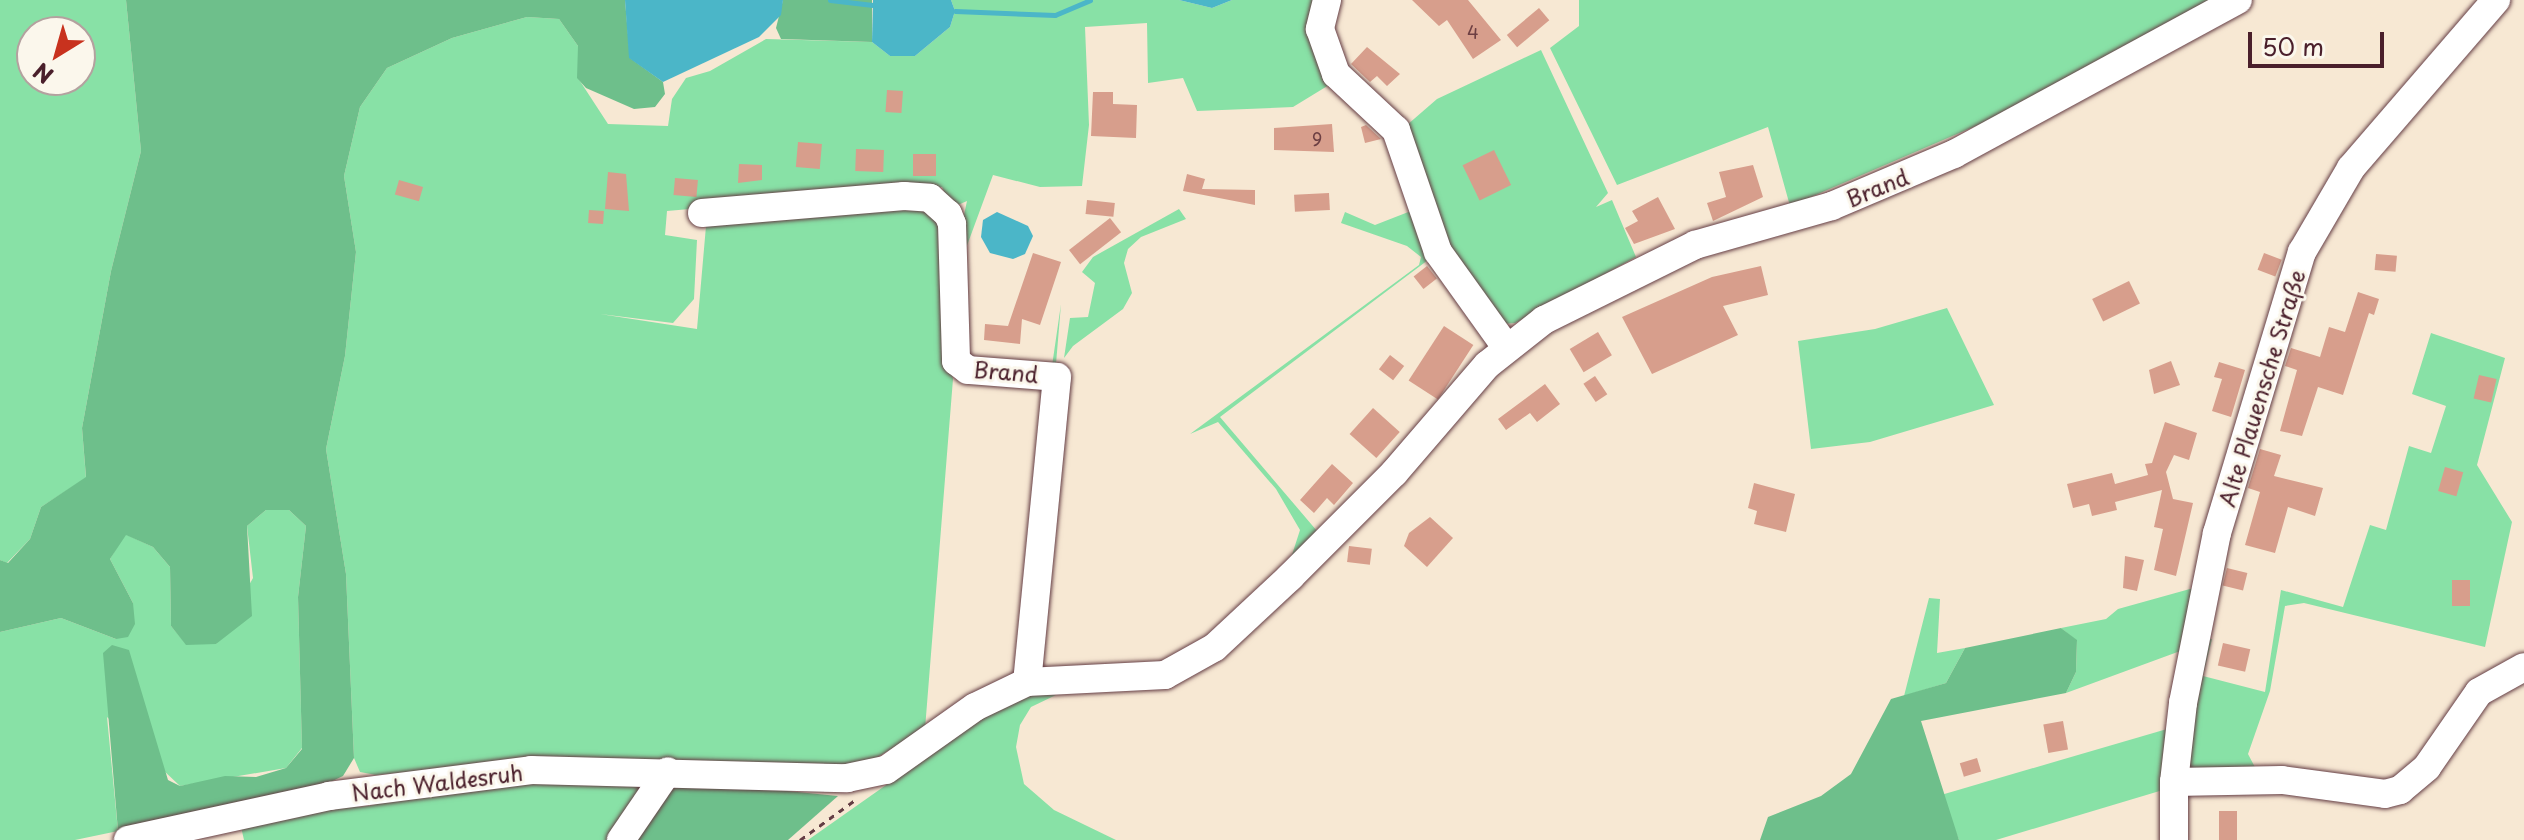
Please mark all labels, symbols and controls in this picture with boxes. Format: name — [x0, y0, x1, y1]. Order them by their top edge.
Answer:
north arrow — [16, 16, 96, 96]
scale bar — [2252, 16, 2388, 66]
house number: 4 — [1467, 21, 1479, 43]
text: 50 m — [2262, 28, 2324, 64]
text: N — [26, 56, 59, 92]
house number: 9 — [1312, 128, 1322, 150]
street label: Brand — [1842, 163, 1912, 211]
street label: Alte Plauensche Straße — [2212, 266, 2310, 510]
street label: Brand — [972, 355, 1040, 387]
street label: Nach Waldesruh — [349, 758, 525, 806]

